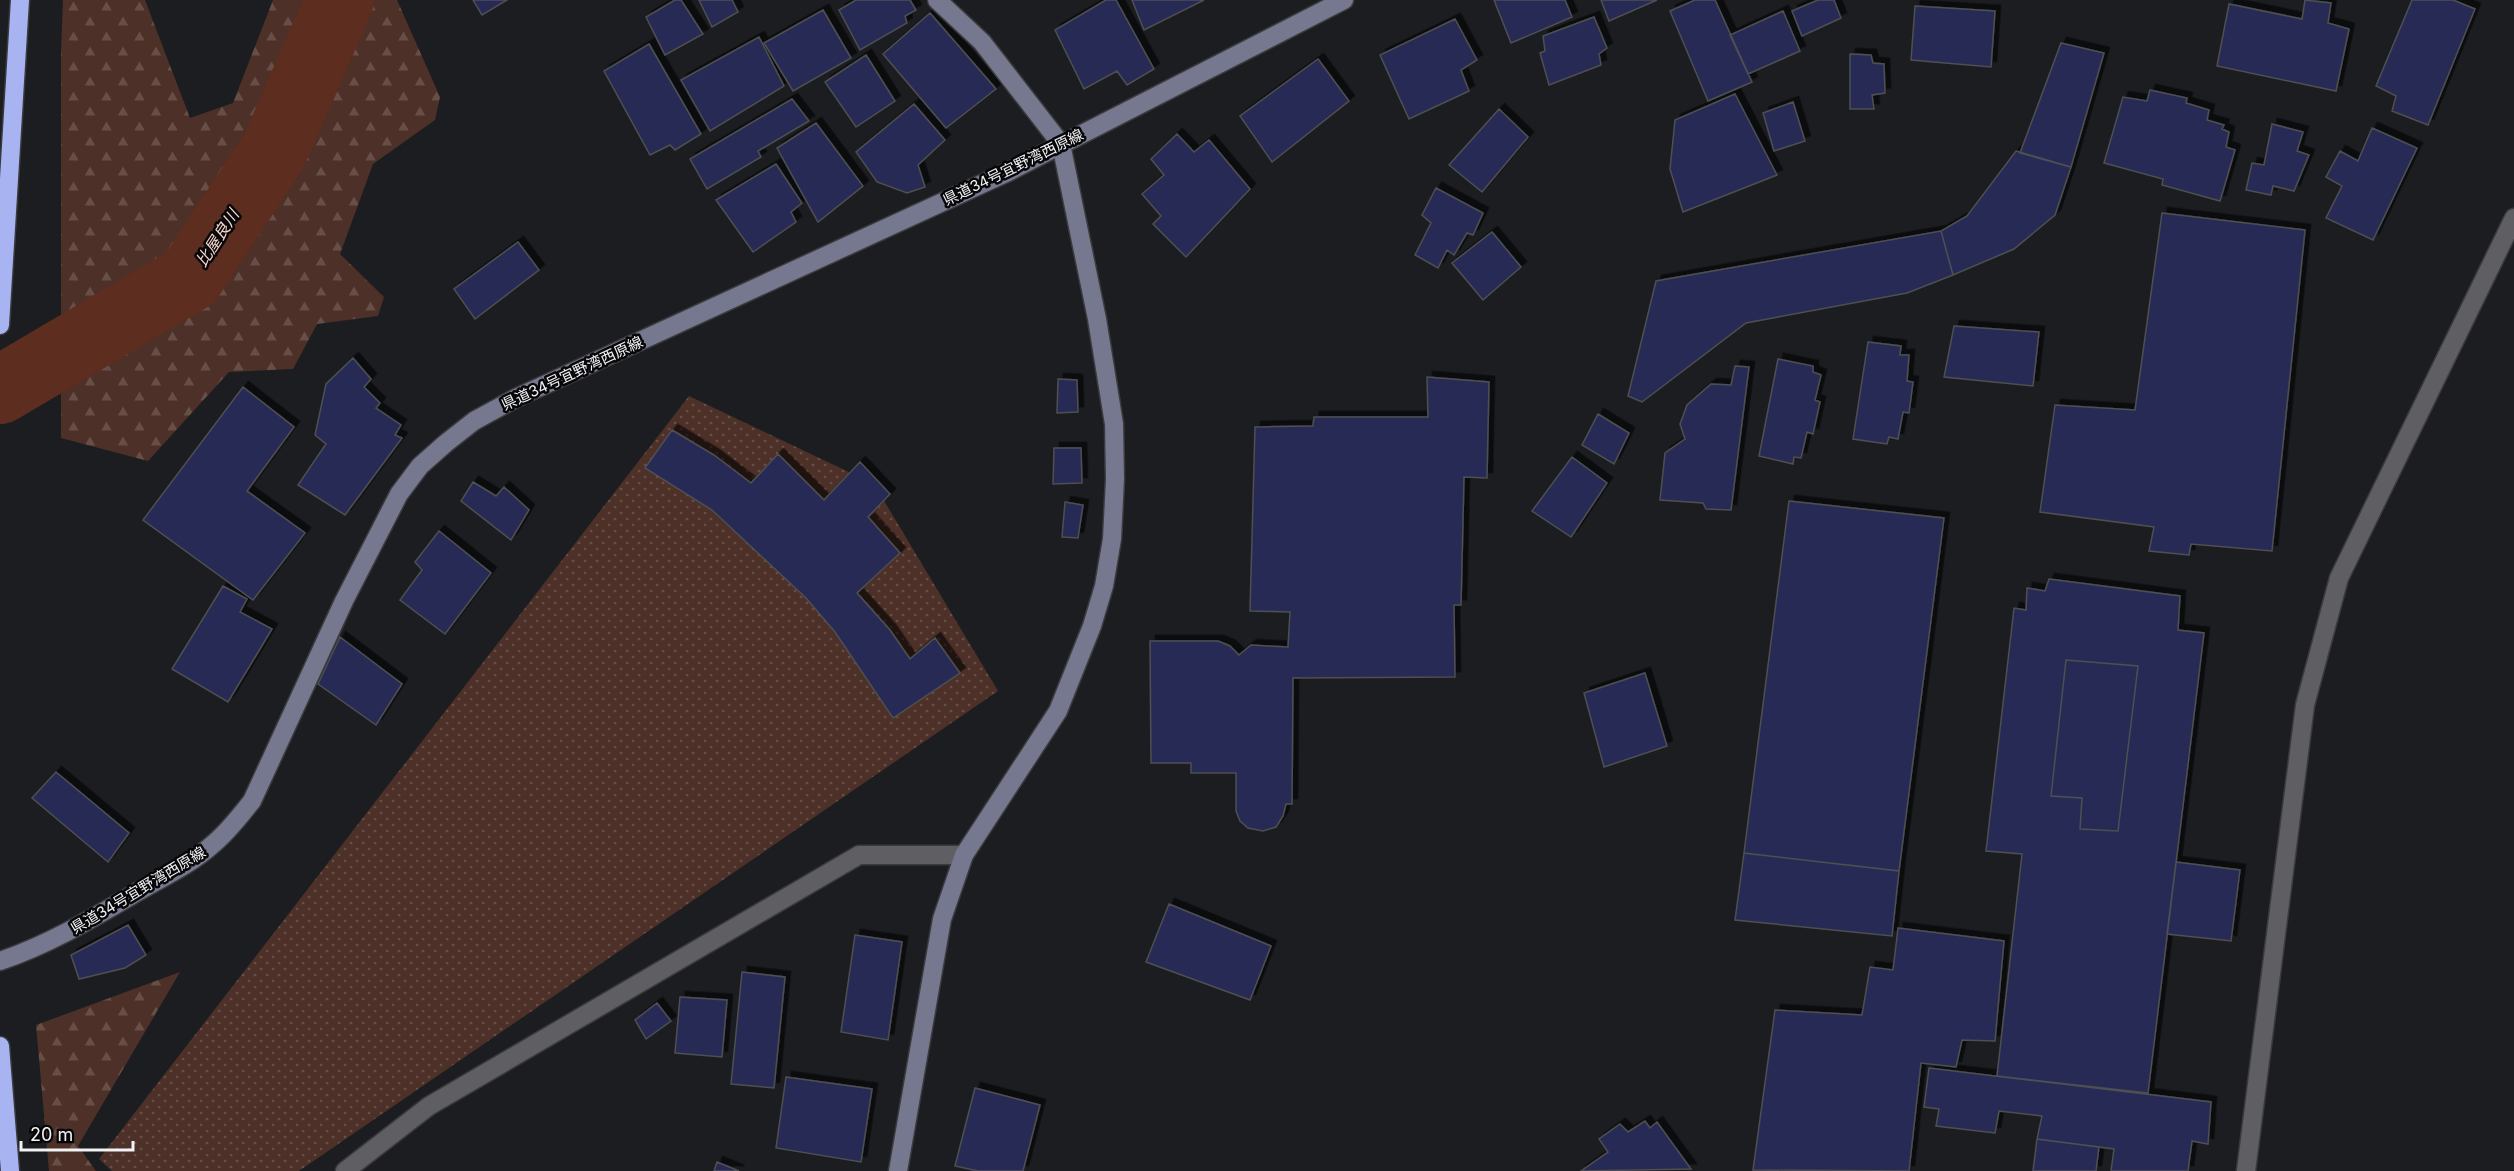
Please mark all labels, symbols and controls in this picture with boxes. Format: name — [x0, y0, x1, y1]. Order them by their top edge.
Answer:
street label: 県道34号宜野湾西原線 — [940, 125, 1086, 209]
water label: 比屋良川 — [191, 204, 244, 270]
street label: 県道34号宜野湾西原線 — [498, 332, 646, 414]
street label: 県道34号宜野湾西原線 — [67, 842, 209, 938]
scale bar — [21, 1114, 134, 1152]
text: 20 m — [30, 1124, 73, 1145]

